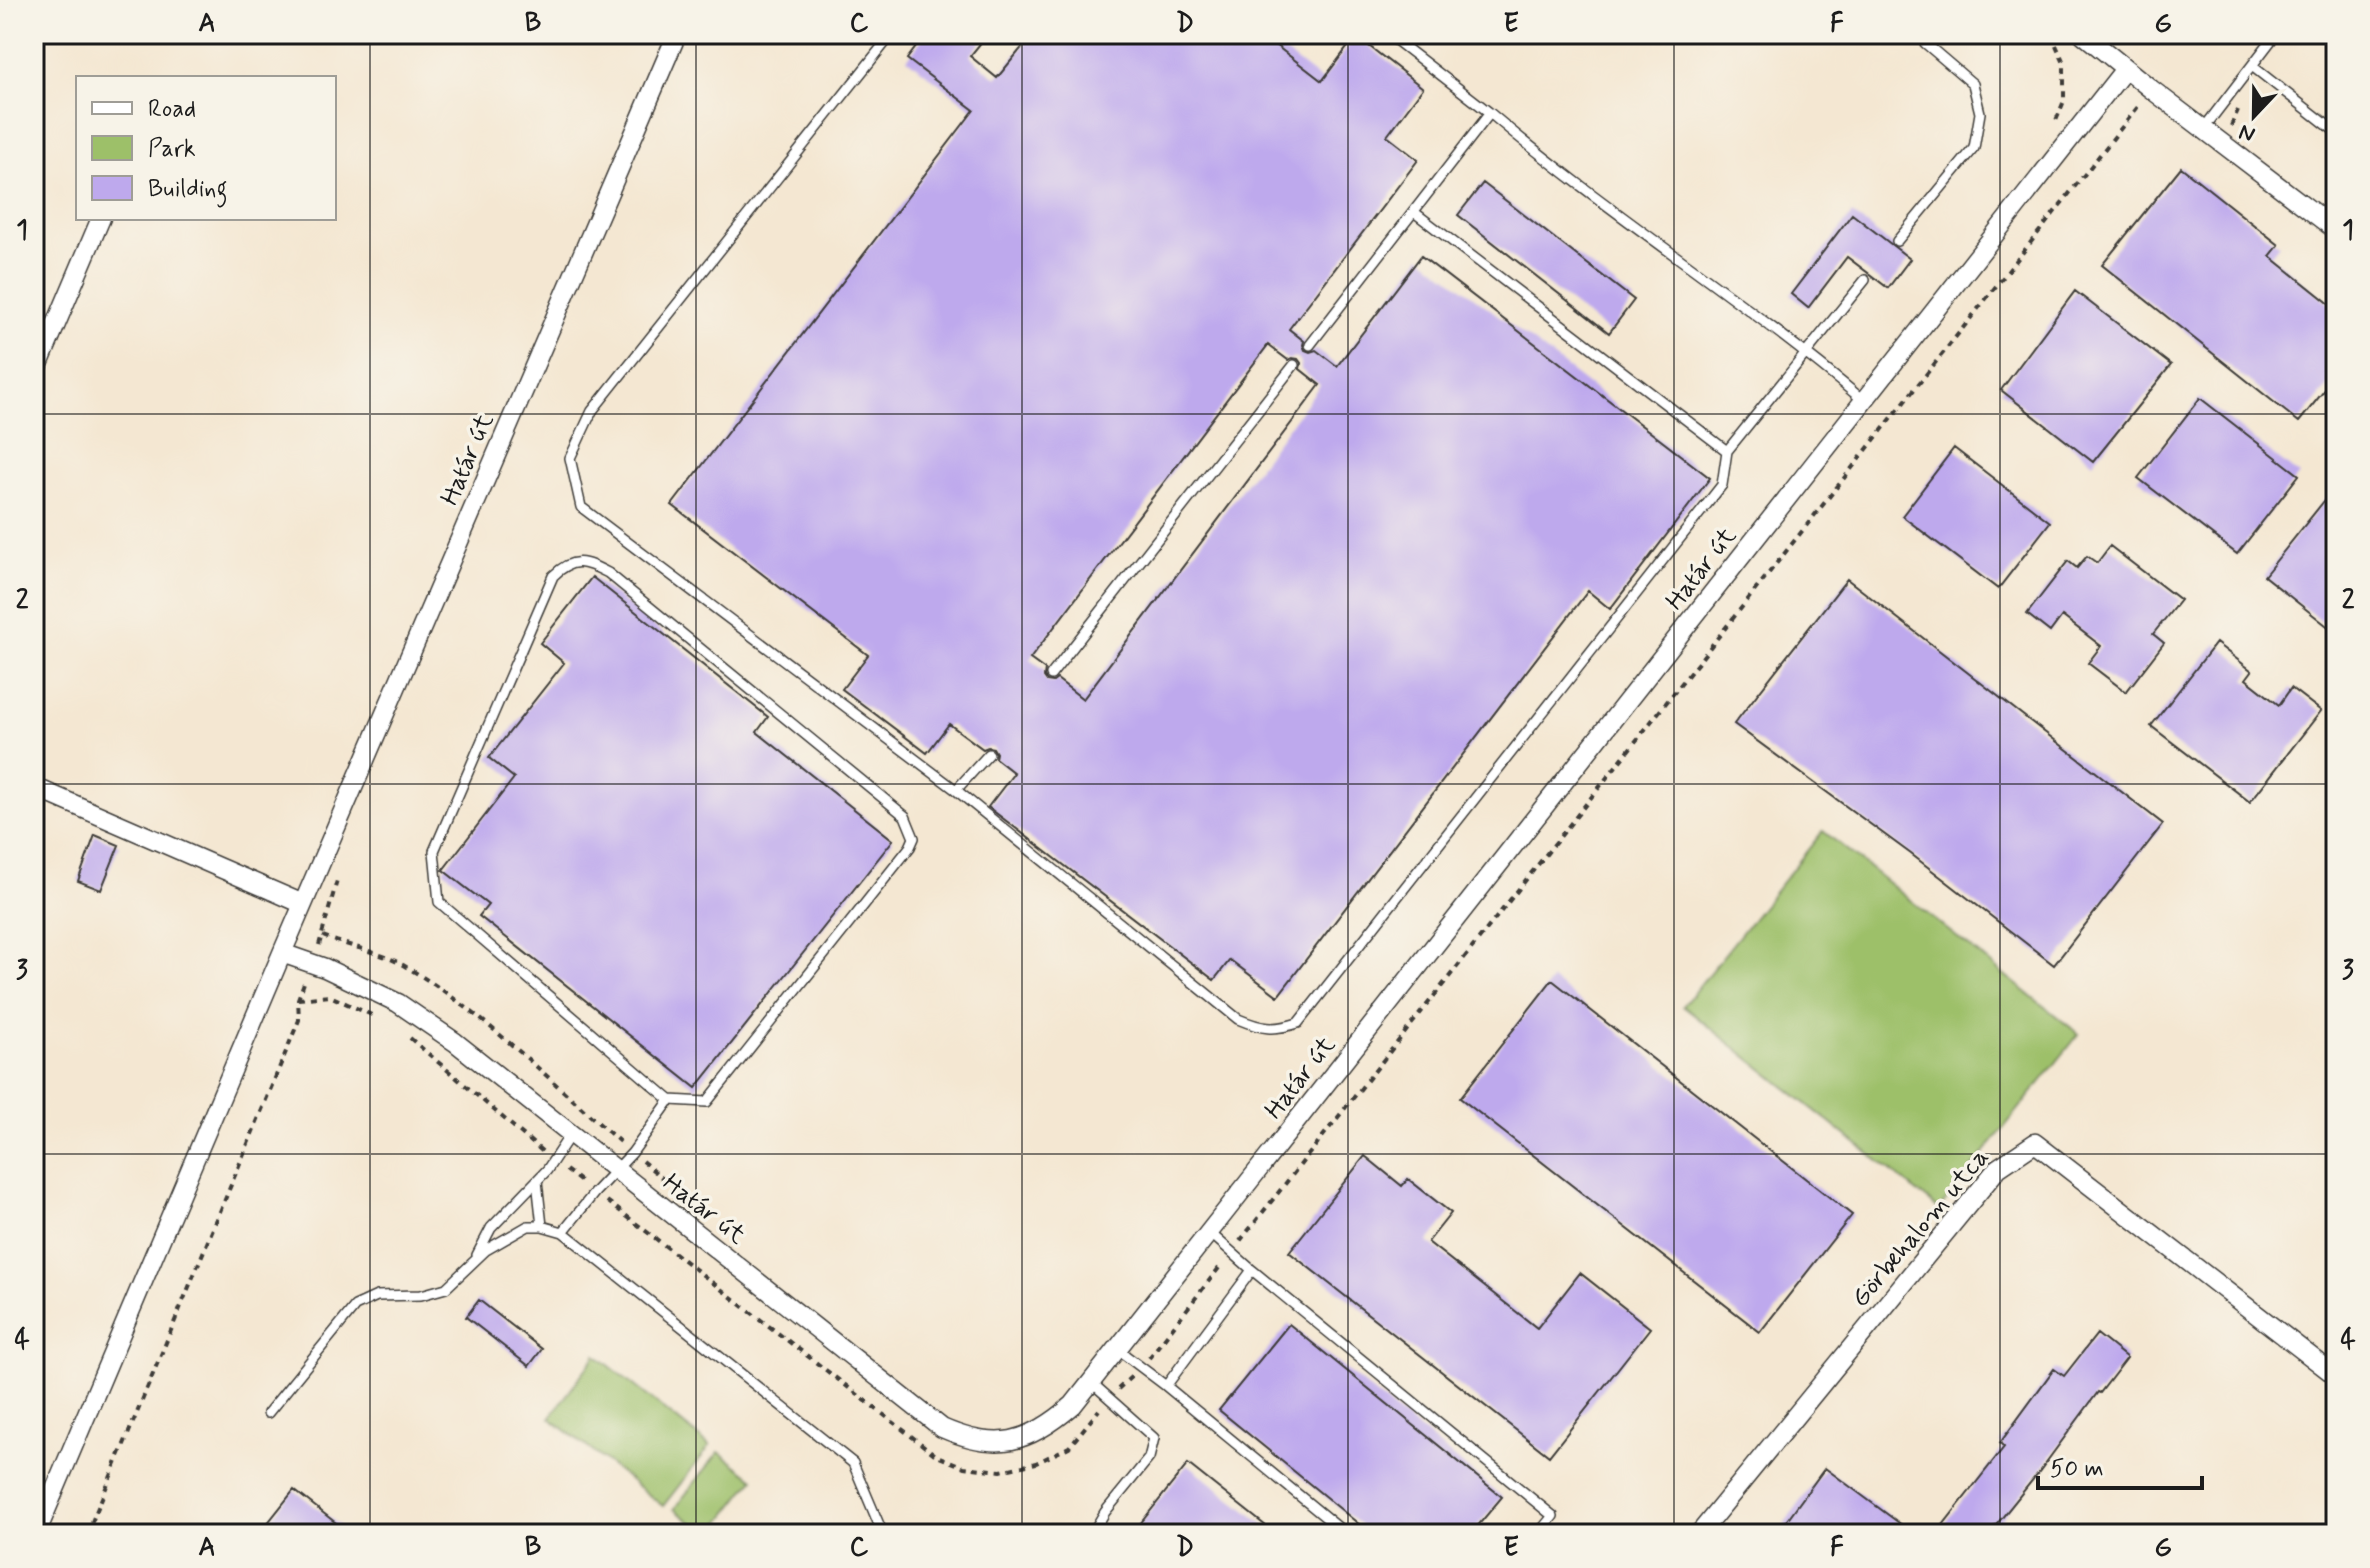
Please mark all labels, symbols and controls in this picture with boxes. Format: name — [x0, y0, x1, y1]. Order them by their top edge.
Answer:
text: A — [198, 7, 216, 41]
text: B — [525, 7, 541, 41]
text: C — [850, 7, 869, 41]
text: D — [1176, 7, 1194, 41]
text: E — [1503, 7, 1519, 41]
text: F — [1830, 7, 1844, 41]
text: G — [2154, 7, 2172, 41]
legend — [76, 76, 336, 220]
north arrow — [2214, 76, 2294, 156]
text: Road — [148, 94, 196, 125]
text: N — [2235, 117, 2259, 148]
text: Park — [148, 134, 196, 165]
text: Building — [148, 174, 228, 208]
text: 1 — [16, 214, 28, 248]
text: 1 — [2342, 214, 2354, 248]
street label: Határ út — [433, 409, 502, 511]
street label: Határ út — [1659, 521, 1745, 618]
text: 2 — [16, 584, 29, 618]
text: 2 — [2342, 584, 2355, 618]
text: 3 — [16, 954, 28, 988]
text: 3 — [2342, 954, 2354, 988]
street label: Határ út — [1258, 1030, 1344, 1127]
street label: Görbehalom utca — [1844, 1142, 1997, 1315]
street label: Határ út — [655, 1167, 752, 1253]
text: 4 — [14, 1324, 30, 1358]
text: 4 — [2340, 1324, 2356, 1358]
scale bar — [2038, 1440, 2202, 1490]
text: 50 m — [2050, 1454, 2104, 1485]
text: A — [198, 1531, 216, 1565]
text: B — [525, 1531, 541, 1565]
text: C — [850, 1531, 869, 1565]
text: D — [1176, 1531, 1194, 1565]
text: E — [1503, 1531, 1519, 1565]
text: F — [1830, 1531, 1844, 1565]
text: G — [2154, 1531, 2172, 1565]

